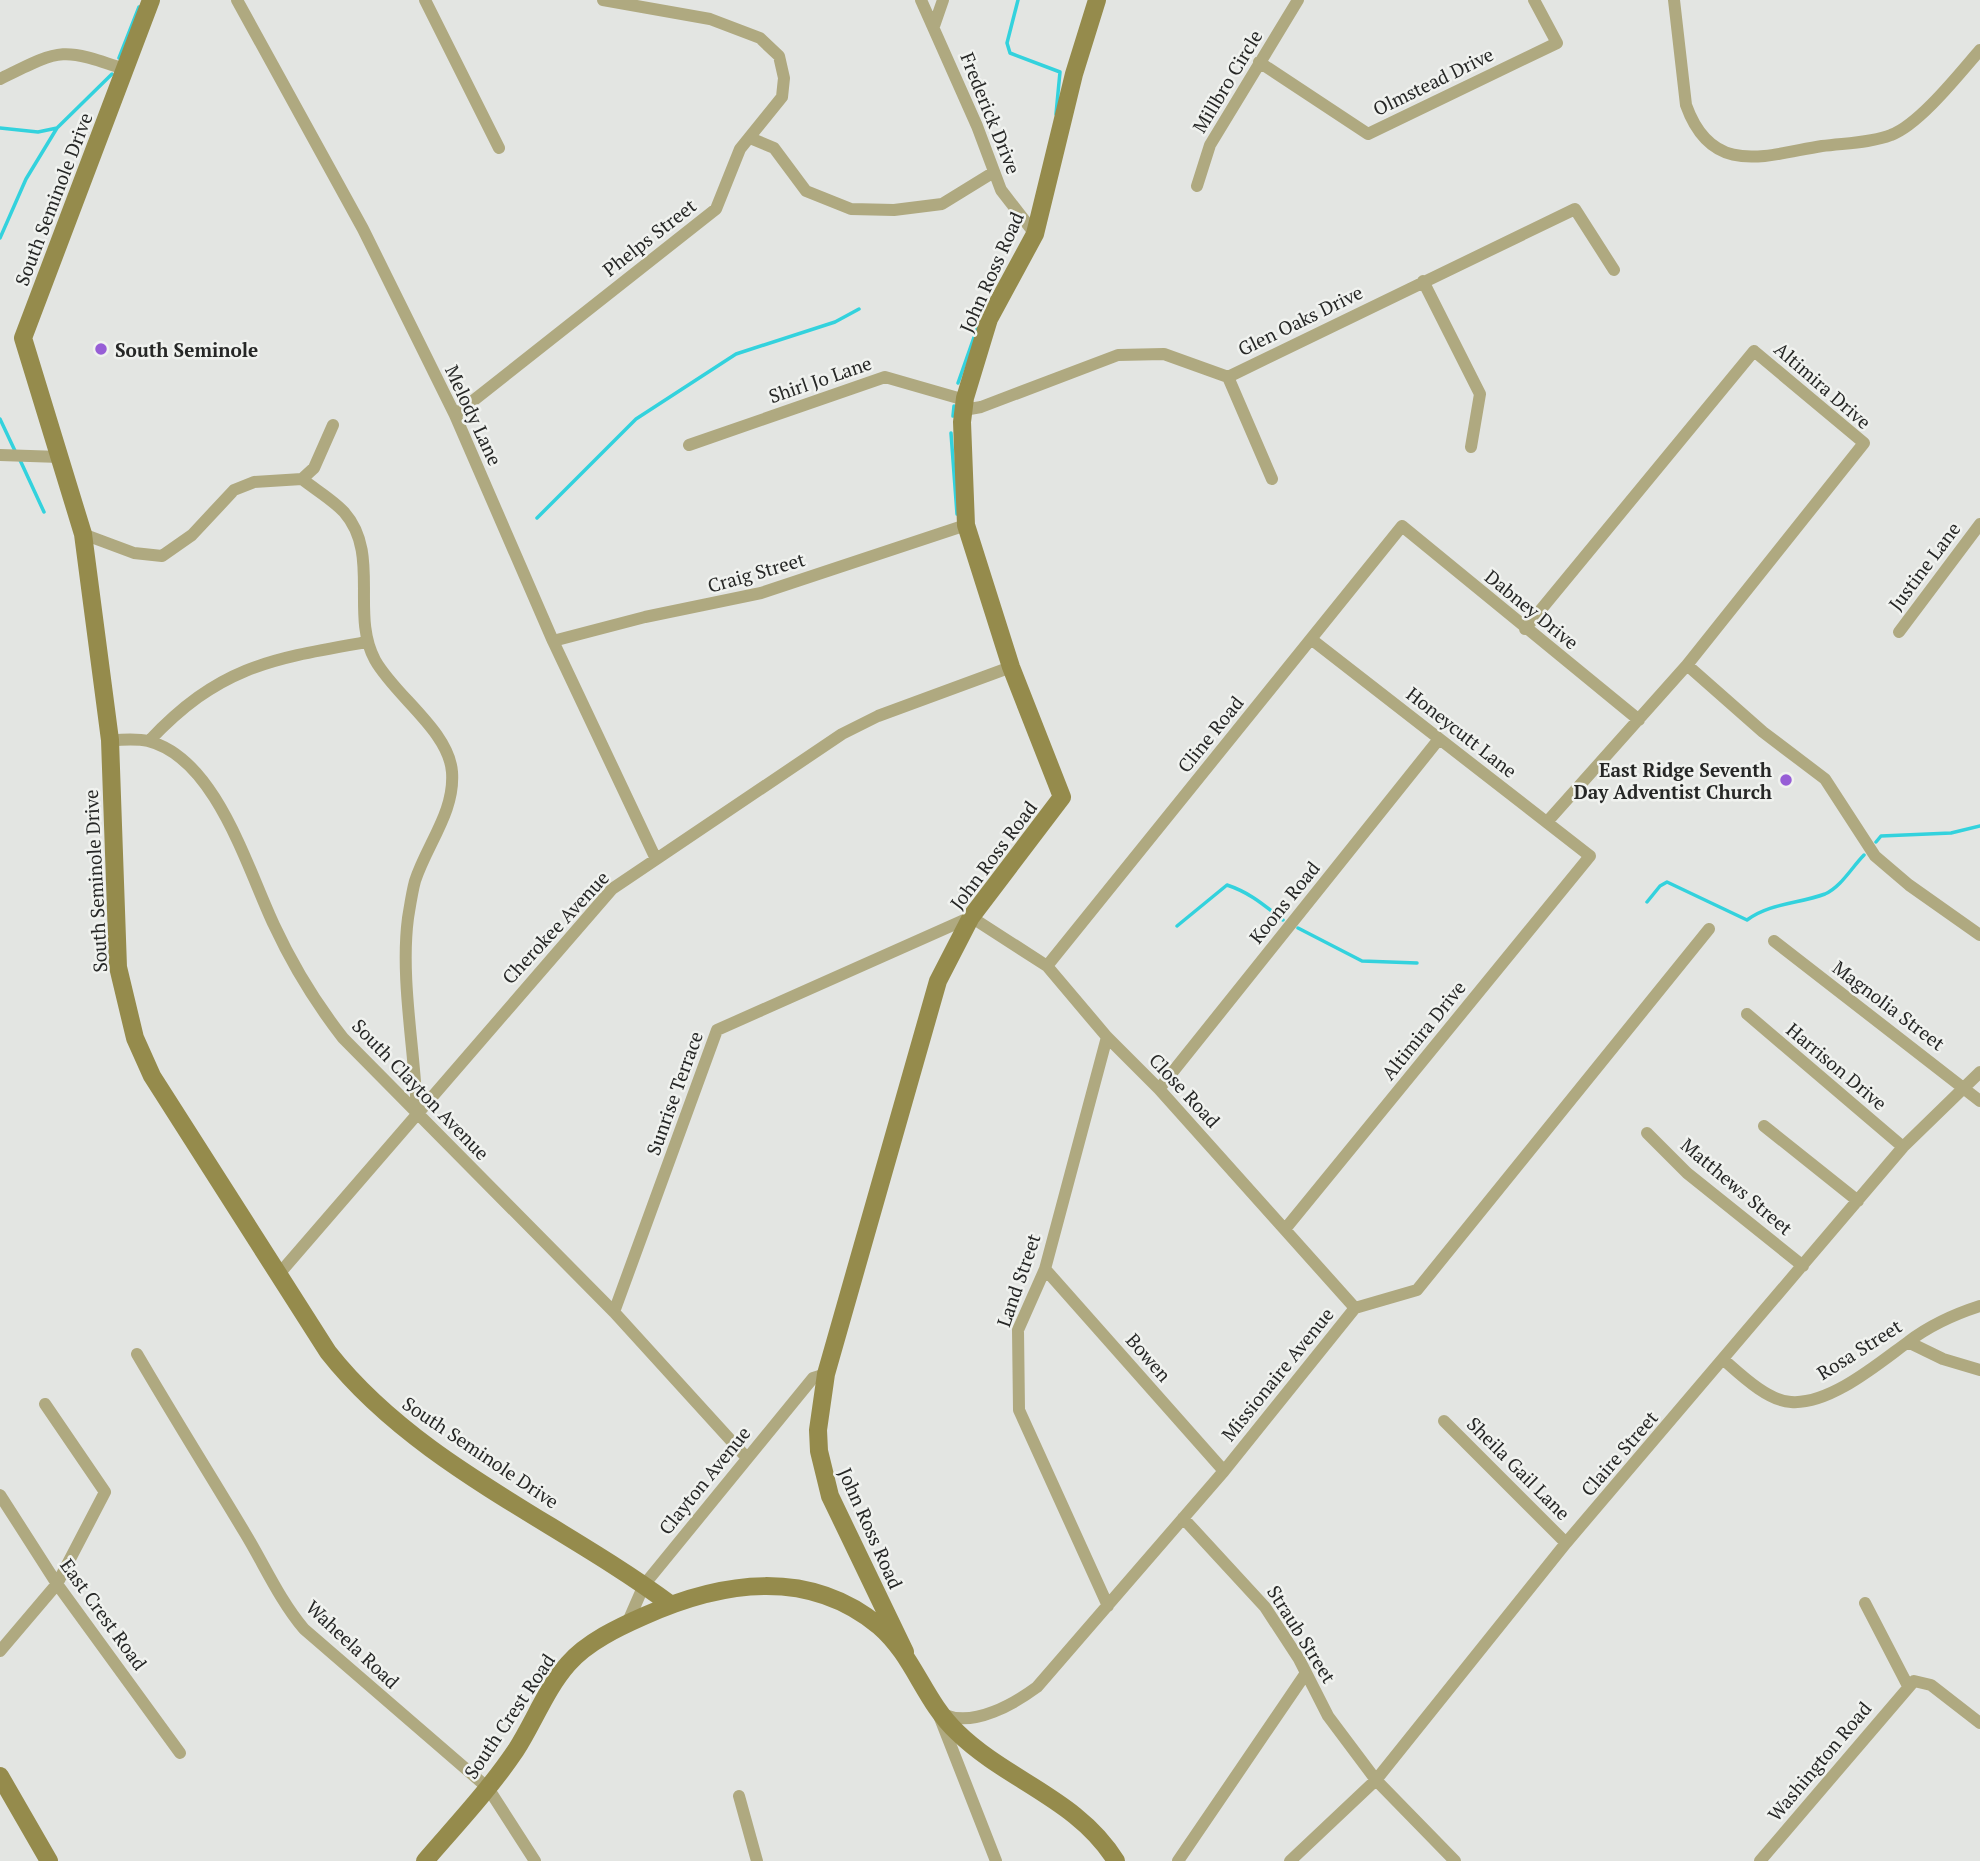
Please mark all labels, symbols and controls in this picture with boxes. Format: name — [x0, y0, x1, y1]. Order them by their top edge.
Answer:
street label: Millbro Circle — [1186, 25, 1268, 137]
street label: Olmstead Drive — [1369, 41, 1497, 121]
street label: Frederick Drive — [955, 49, 1027, 177]
street label: South Seminole Drive — [8, 109, 98, 289]
street label: Phelps Street — [597, 193, 701, 281]
street label: John Ross Road — [953, 207, 1029, 336]
street label: Glen Oaks Drive — [1233, 279, 1367, 361]
street label: Altimira Drive — [1769, 336, 1877, 434]
place label: South Seminole — [115, 337, 258, 362]
marker: South Seminole — [93, 341, 109, 357]
street label: Shirl Jo Lane — [765, 350, 875, 408]
street label: Melody Lane — [440, 361, 508, 469]
street label: Justine Lane — [1883, 517, 1965, 615]
street label: Craig Street — [704, 546, 808, 598]
street label: Dabney Drive — [1480, 564, 1584, 654]
street label: Honeycutt Lane — [1402, 681, 1522, 783]
street label: Cline Road — [1171, 690, 1249, 777]
place label: East Ridge Seventh Day Adventist Church — [1574, 757, 1772, 804]
marker: East Ridge Seventh Day Adventist Church — [1778, 772, 1794, 788]
street label: South Seminole Drive — [78, 789, 112, 973]
street label: John Ross Road — [944, 795, 1042, 914]
street label: Koons Road — [1243, 855, 1325, 948]
street label: Cherokee Avenue — [496, 865, 614, 989]
street label: Magnolia Street — [1828, 955, 1950, 1055]
street label: Altimira Drive — [1375, 975, 1471, 1085]
street label: South Clayton Avenue — [347, 1013, 495, 1165]
street label: Harrison Drive — [1782, 1017, 1892, 1115]
street label: Sunrise Terrace — [640, 1028, 708, 1158]
street label: Close Road — [1144, 1047, 1226, 1133]
street label: Matthews Street — [1676, 1132, 1798, 1240]
street label: Land Street — [990, 1230, 1046, 1330]
street label: Missionaire Avenue — [1215, 1302, 1339, 1446]
street label: Rosa Street — [1812, 1313, 1906, 1385]
street label: Bowen — [1121, 1328, 1177, 1386]
street label: South Seminole Drive — [398, 1390, 564, 1514]
street label: Claire Street — [1575, 1405, 1663, 1501]
street label: Sheila Gail Lane — [1462, 1411, 1576, 1525]
street label: Clayton Avenue — [653, 1421, 755, 1539]
street label: John Ross Road — [833, 1464, 909, 1593]
street label: East Crest Road — [55, 1553, 153, 1675]
street label: Straub Street — [1262, 1580, 1342, 1688]
street label: Waheela Road — [301, 1594, 405, 1694]
street label: South Crest Road — [458, 1648, 560, 1783]
street label: Washington Road — [1762, 1696, 1877, 1826]

